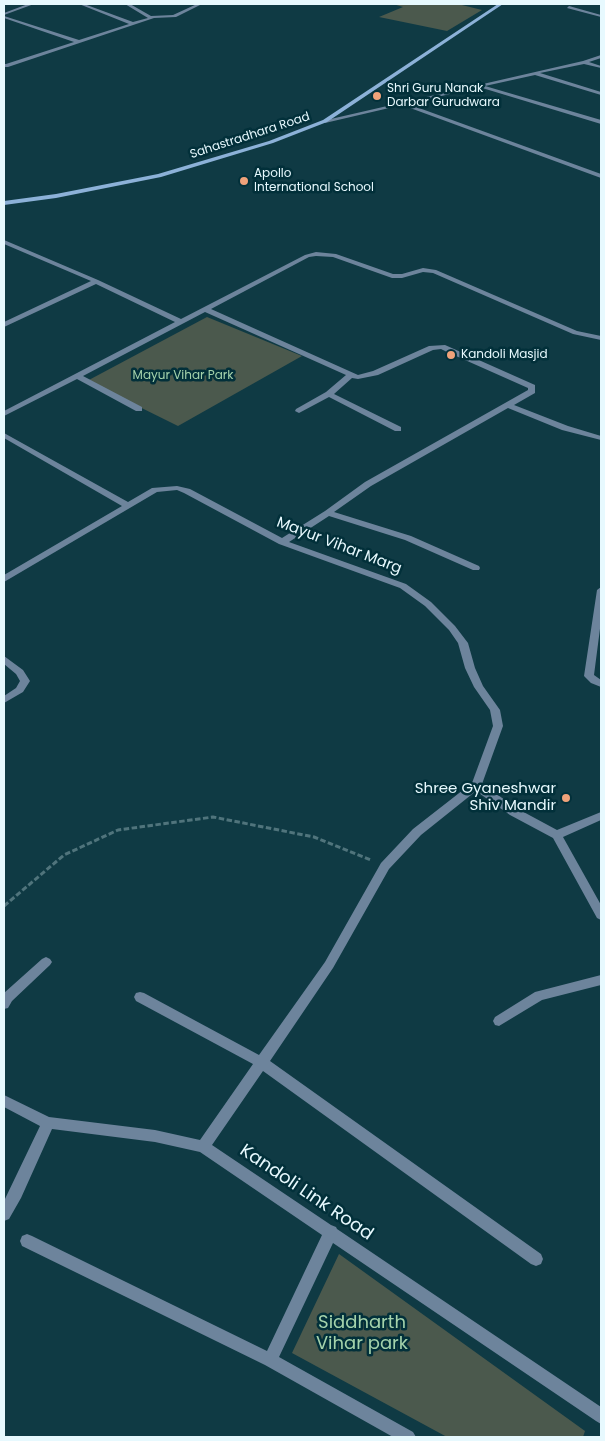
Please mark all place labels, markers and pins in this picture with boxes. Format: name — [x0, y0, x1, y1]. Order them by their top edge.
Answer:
place label: Shri Guru Nanak Darbar Gurudwara — [387, 82, 500, 110]
marker: Shri Guru Nanak Darbar Gurudwara — [371, 90, 383, 102]
place label: Apollo International School — [254, 167, 374, 195]
marker: Apollo International School — [238, 175, 250, 187]
place label: Kandoli Masjid — [461, 348, 548, 362]
marker: Kandoli Masjid — [445, 349, 457, 361]
place label: Shree Gyaneshwar Shiv Mandir — [415, 780, 556, 815]
marker: Shree Gyaneshwar Shiv Mandir — [560, 792, 572, 804]

